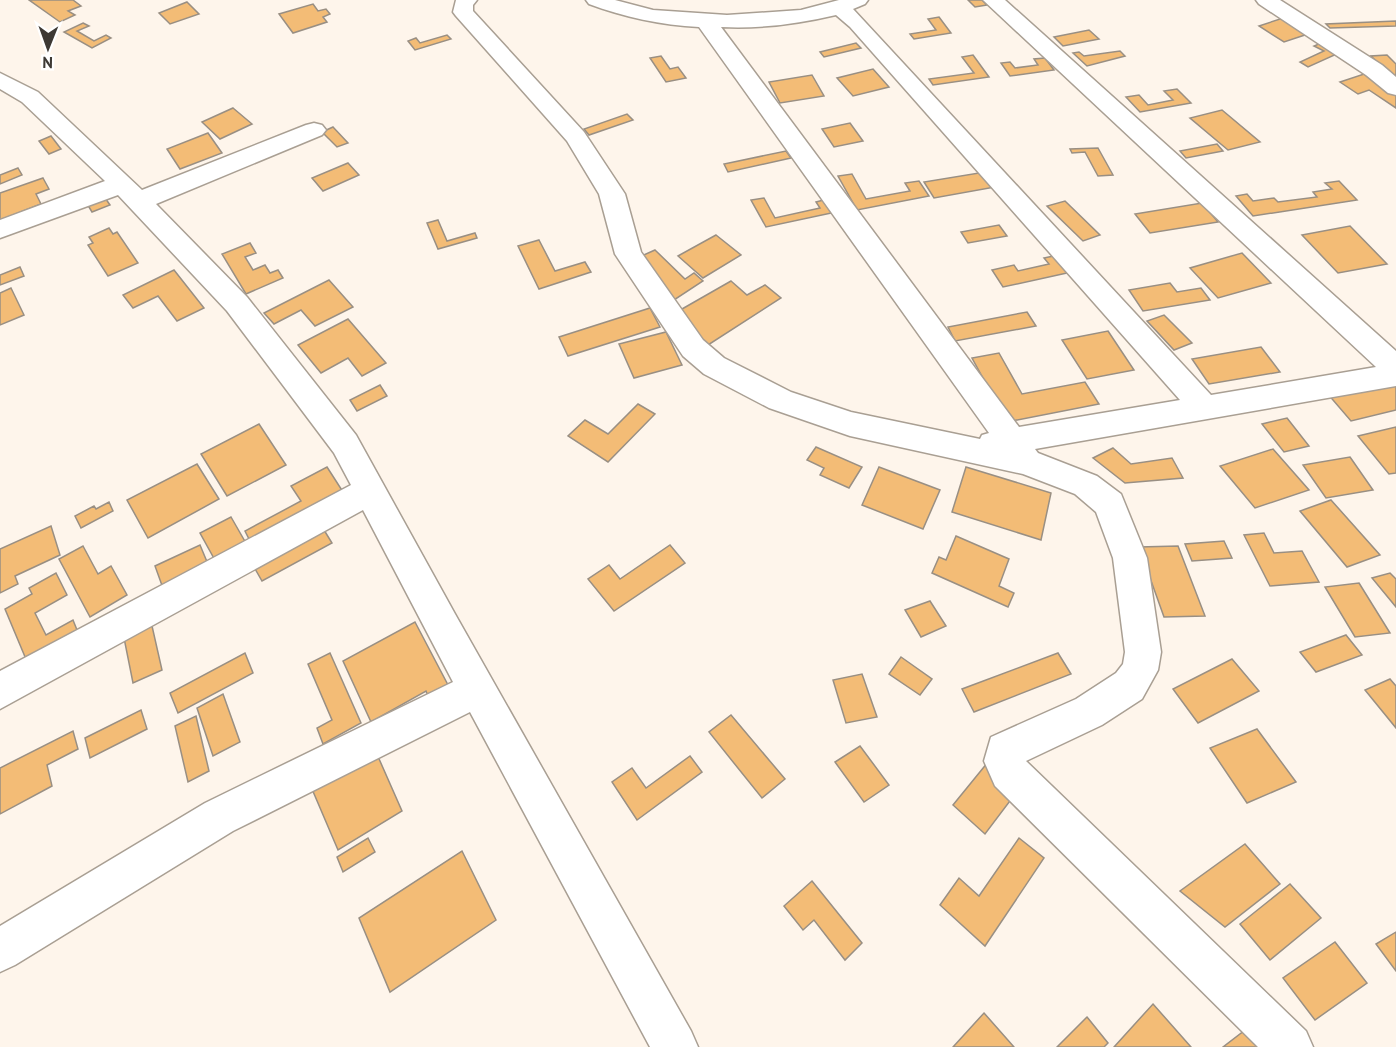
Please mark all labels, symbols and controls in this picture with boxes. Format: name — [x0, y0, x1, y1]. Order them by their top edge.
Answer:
north arrow — [18, 18, 78, 78]
text: N — [42, 53, 53, 73]

